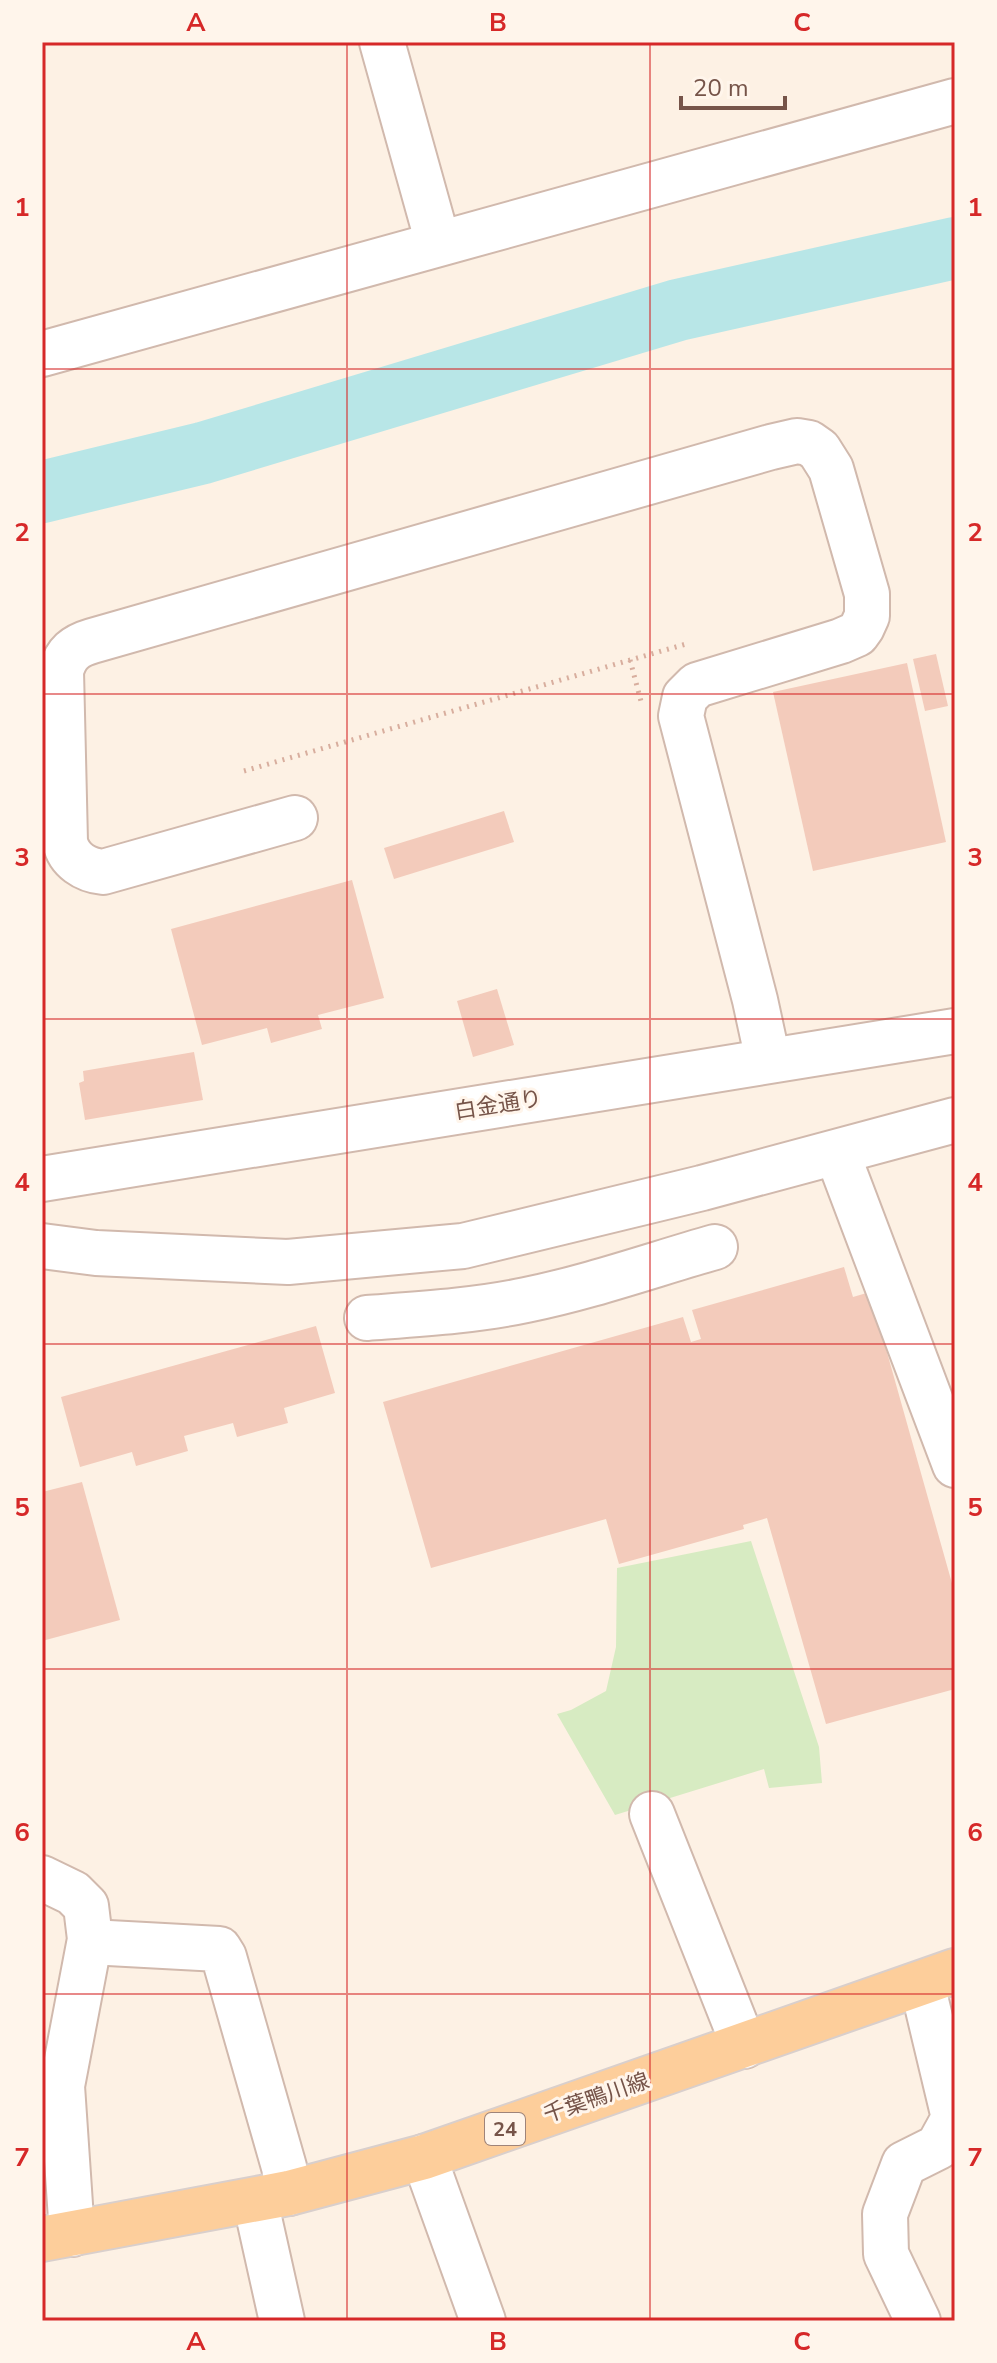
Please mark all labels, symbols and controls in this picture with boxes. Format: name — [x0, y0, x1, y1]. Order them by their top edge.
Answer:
text: A — [186, 5, 206, 40]
text: B — [489, 5, 507, 40]
text: C — [793, 5, 811, 40]
scale bar — [681, 60, 785, 110]
text: 20 m — [693, 72, 749, 104]
text: 1 — [14, 190, 30, 225]
text: 1 — [967, 190, 983, 225]
text: 2 — [14, 515, 30, 550]
text: 2 — [967, 515, 983, 550]
text: 3 — [14, 840, 30, 875]
text: 3 — [967, 840, 983, 875]
street label: 白金通り — [452, 1083, 544, 1127]
text: 4 — [14, 1165, 30, 1200]
text: 4 — [967, 1165, 983, 1200]
text: 5 — [14, 1490, 30, 1525]
text: 5 — [967, 1490, 983, 1525]
text: 6 — [14, 1815, 30, 1850]
text: 6 — [967, 1815, 983, 1850]
street label: 千葉鴨川線 — [539, 2066, 653, 2130]
road number: 24 — [485, 2113, 525, 2145]
text: 7 — [14, 2140, 30, 2175]
text: 7 — [967, 2140, 983, 2175]
text: A — [186, 2324, 206, 2359]
text: B — [489, 2324, 507, 2359]
text: C — [793, 2324, 811, 2359]

